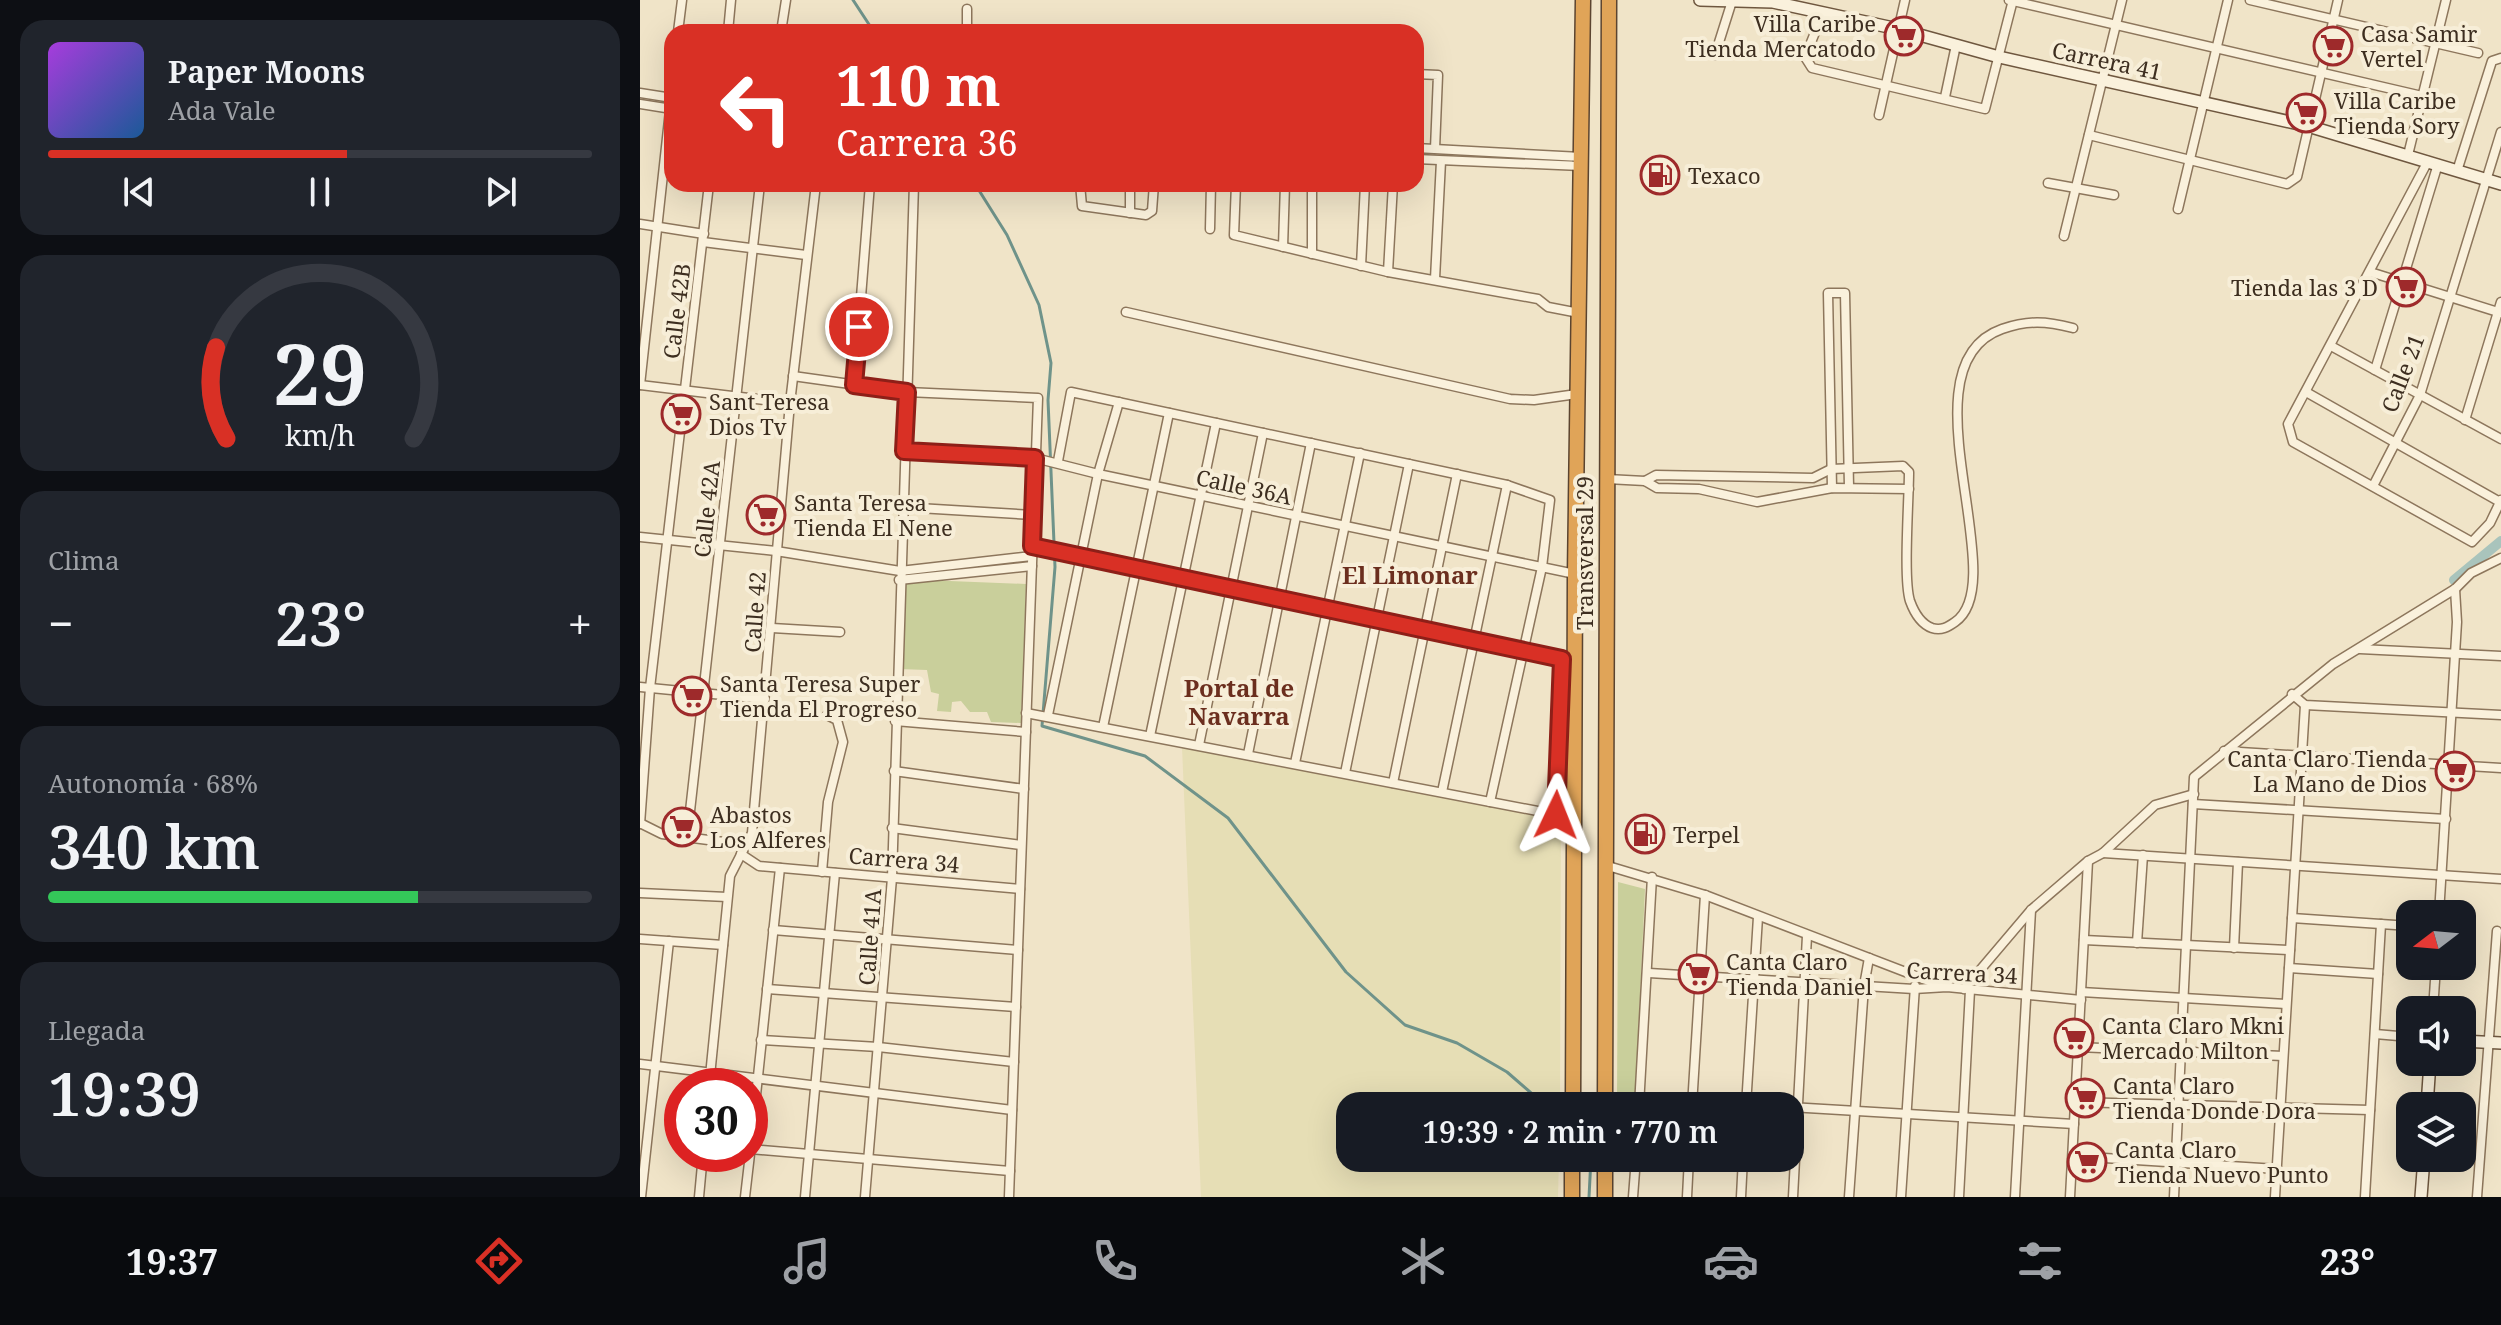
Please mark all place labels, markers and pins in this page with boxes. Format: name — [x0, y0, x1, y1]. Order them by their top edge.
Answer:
place label: Villa Caribe Tienda Mercatodo — [1685, 8, 1876, 63]
supermarket icon: Villa Caribe Tienda Mercatodo — [1883, 15, 1925, 57]
place label: Casa Samir Vertel — [2361, 18, 2478, 73]
supermarket icon: Casa Samir Vertel — [2312, 25, 2354, 67]
place label: Villa Caribe Tienda Sory — [2334, 85, 2460, 140]
supermarket icon: Villa Caribe Tienda Sory — [2285, 92, 2327, 134]
fuel station icon: Texaco — [1639, 154, 1681, 196]
place label: Texaco — [1688, 160, 1761, 190]
supermarket icon: Tienda las 3 D — [2385, 266, 2427, 308]
place label: Tienda las 3 D — [2231, 272, 2378, 302]
pin — [825, 293, 893, 361]
place label: Sant Teresa Dios Tv — [709, 386, 830, 441]
supermarket icon: Sant Teresa Dios Tv — [660, 393, 702, 435]
place label: Santa Teresa Tienda El Nene — [794, 487, 953, 542]
supermarket icon: Santa Teresa Tienda El Nene — [745, 494, 787, 536]
place label: Santa Teresa Super Tienda El Progreso — [720, 668, 921, 723]
supermarket icon: Santa Teresa Super Tienda El Progreso — [671, 675, 713, 717]
place label: Canta Claro Tienda La Mano de Dios — [2227, 743, 2427, 798]
supermarket icon: Canta Claro Tienda La Mano de Dios — [2434, 750, 2476, 792]
place label: Abastos Los Alferes — [710, 799, 826, 854]
supermarket icon: Abastos Los Alferes — [661, 806, 703, 848]
fuel station icon: Terpel — [1624, 813, 1666, 855]
place label: Terpel — [1673, 819, 1740, 849]
place label: Canta Claro Tienda Daniel — [1726, 946, 1872, 1001]
supermarket icon: Canta Claro Tienda Daniel — [1677, 953, 1719, 995]
place label: Canta Claro Mkni Mercado Milton — [2102, 1010, 2284, 1065]
supermarket icon: Canta Claro Mkni Mercado Milton — [2053, 1017, 2095, 1059]
place label: Canta Claro Tienda Donde Dora — [2113, 1070, 2316, 1125]
supermarket icon: Canta Claro Tienda Donde Dora — [2064, 1077, 2106, 1119]
place label: Canta Claro Tienda Nuevo Punto — [2115, 1134, 2329, 1189]
supermarket icon: Canta Claro Tienda Nuevo Punto — [2066, 1141, 2108, 1183]

